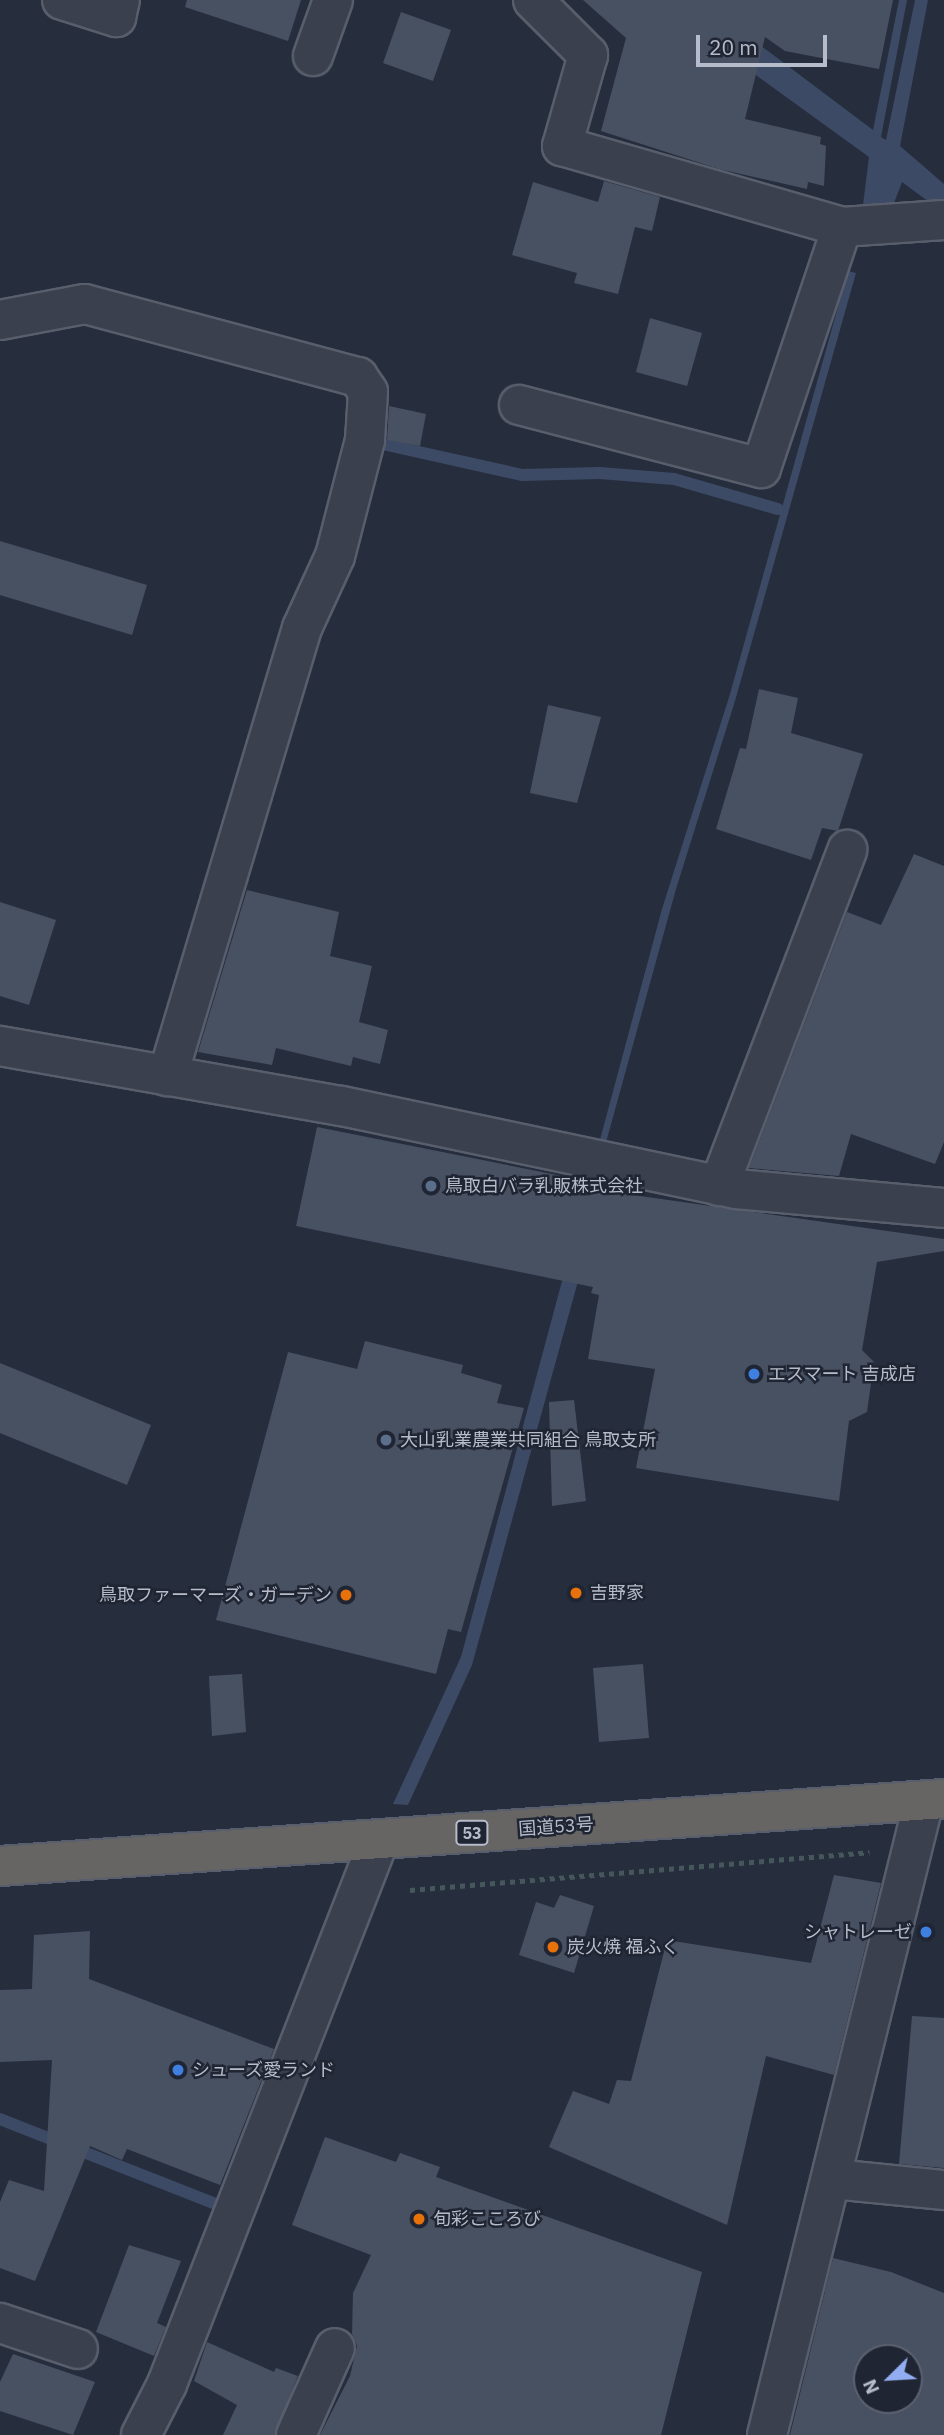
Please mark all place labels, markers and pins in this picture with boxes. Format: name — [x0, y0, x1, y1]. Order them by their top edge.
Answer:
place label: 鳥取白バラ乳販株式会社 — [445, 1175, 643, 1197]
marker: 鳥取白バラ乳販株式会社 — [423, 1178, 439, 1194]
place label: エスマート 吉成店 — [768, 1363, 916, 1385]
marker: エスマート 吉成店 — [746, 1366, 762, 1382]
place label: 大山乳業農業共同組合 鳥取支所 — [400, 1429, 656, 1451]
marker: 大山乳業農業共同組合 鳥取支所 — [378, 1432, 394, 1448]
place label: 吉野家 — [590, 1582, 644, 1604]
place label: 鳥取ファーマーズ・ガーデン — [98, 1584, 332, 1606]
marker: 吉野家 — [568, 1585, 584, 1601]
marker: 鳥取ファーマーズ・ガーデン — [338, 1587, 354, 1603]
place label: シャトレーゼ — [804, 1921, 912, 1943]
marker: シャトレーゼ — [918, 1924, 934, 1940]
place label: 炭火焼 福ふく — [567, 1936, 679, 1958]
marker: 炭火焼 福ふく — [545, 1939, 561, 1955]
place label: シューズ愛ランド — [192, 2059, 336, 2081]
marker: シューズ愛ランド — [170, 2062, 186, 2078]
place label: 旬彩こころび — [433, 2208, 541, 2230]
marker: 旬彩こころび — [411, 2211, 427, 2227]

